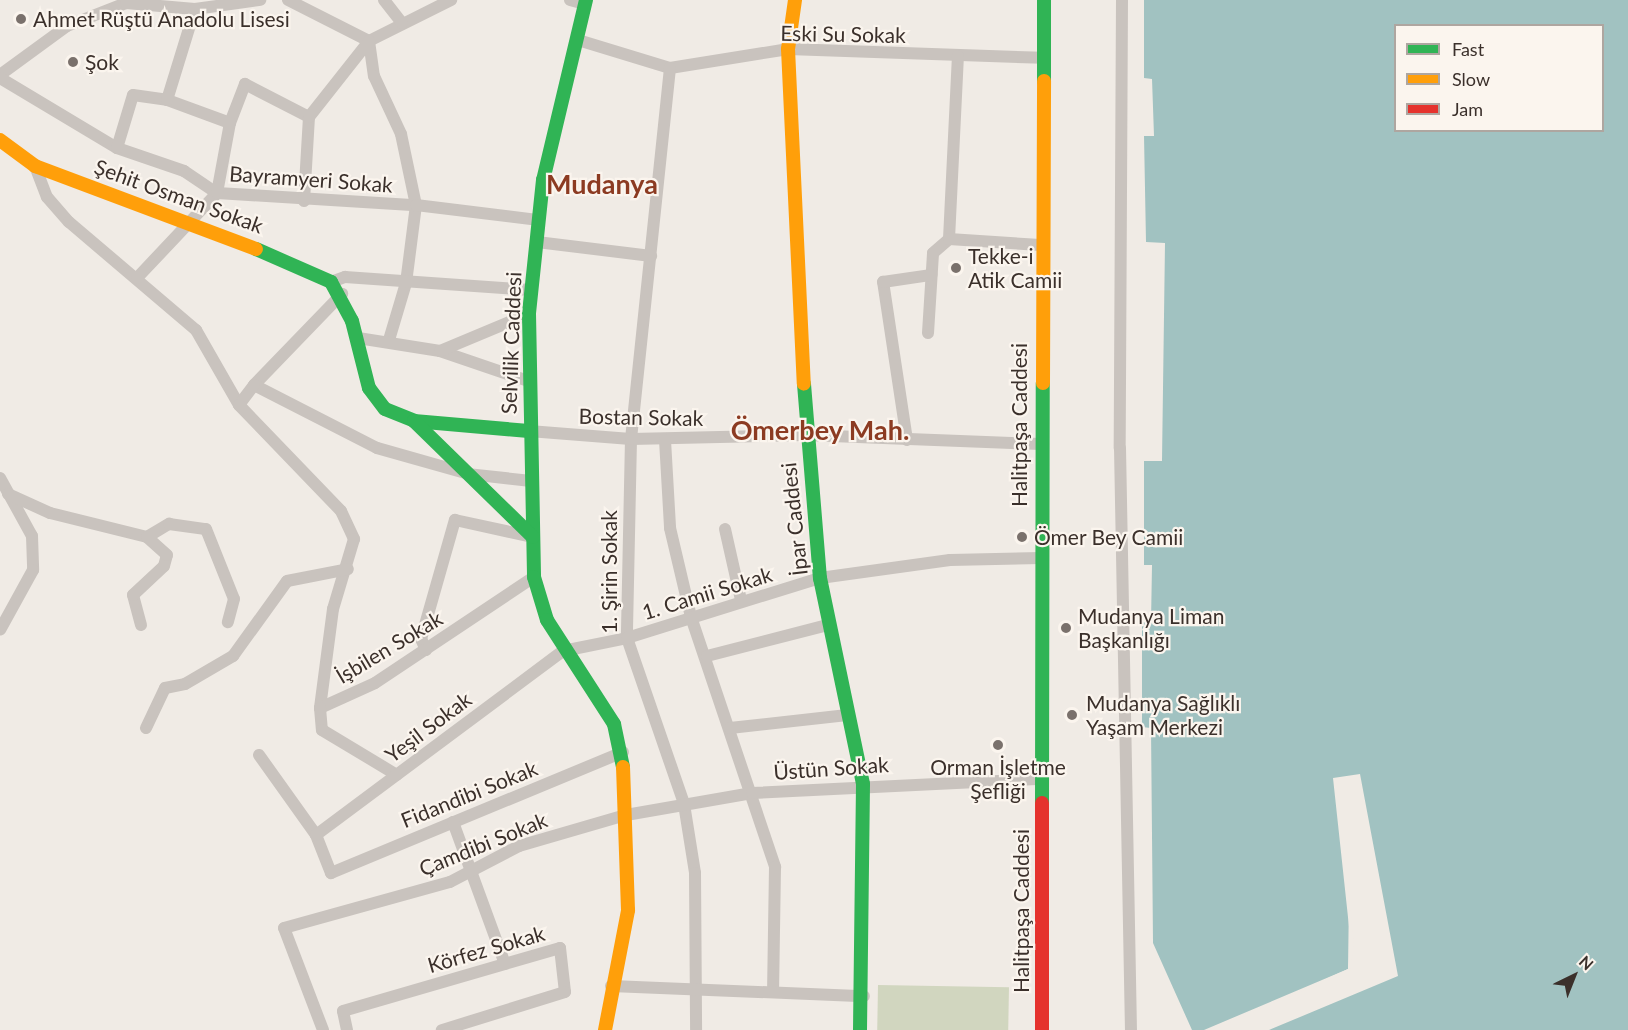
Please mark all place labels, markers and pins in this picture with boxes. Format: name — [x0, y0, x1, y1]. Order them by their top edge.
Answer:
place label: Ahmet Rüştü Anadolu Lisesi — [33, 6, 290, 32]
marker: Ahmet Rüştü Anadolu Lisesi — [14, 12, 28, 26]
place label: Şok — [85, 49, 119, 75]
marker: Şok — [66, 55, 80, 69]
place label: Tekke-i Atik Camii — [968, 243, 1062, 293]
marker: Tekke-i Atik Camii — [949, 261, 963, 275]
place label: Ömer Bey Camii — [1034, 524, 1184, 550]
marker: Ömer Bey Camii — [1015, 530, 1029, 544]
place label: Mudanya Liman Başkanlığı — [1078, 603, 1224, 653]
marker: Mudanya Liman Başkanlığı — [1059, 621, 1073, 635]
place label: Mudanya Sağlıklı Yaşam Merkezi — [1086, 690, 1240, 740]
marker: Mudanya Sağlıklı Yaşam Merkezi — [1063, 706, 1081, 724]
marker: Orman İşletme Şefliği — [991, 738, 1005, 752]
place label: Orman İşletme Şefliği — [930, 754, 1066, 804]

